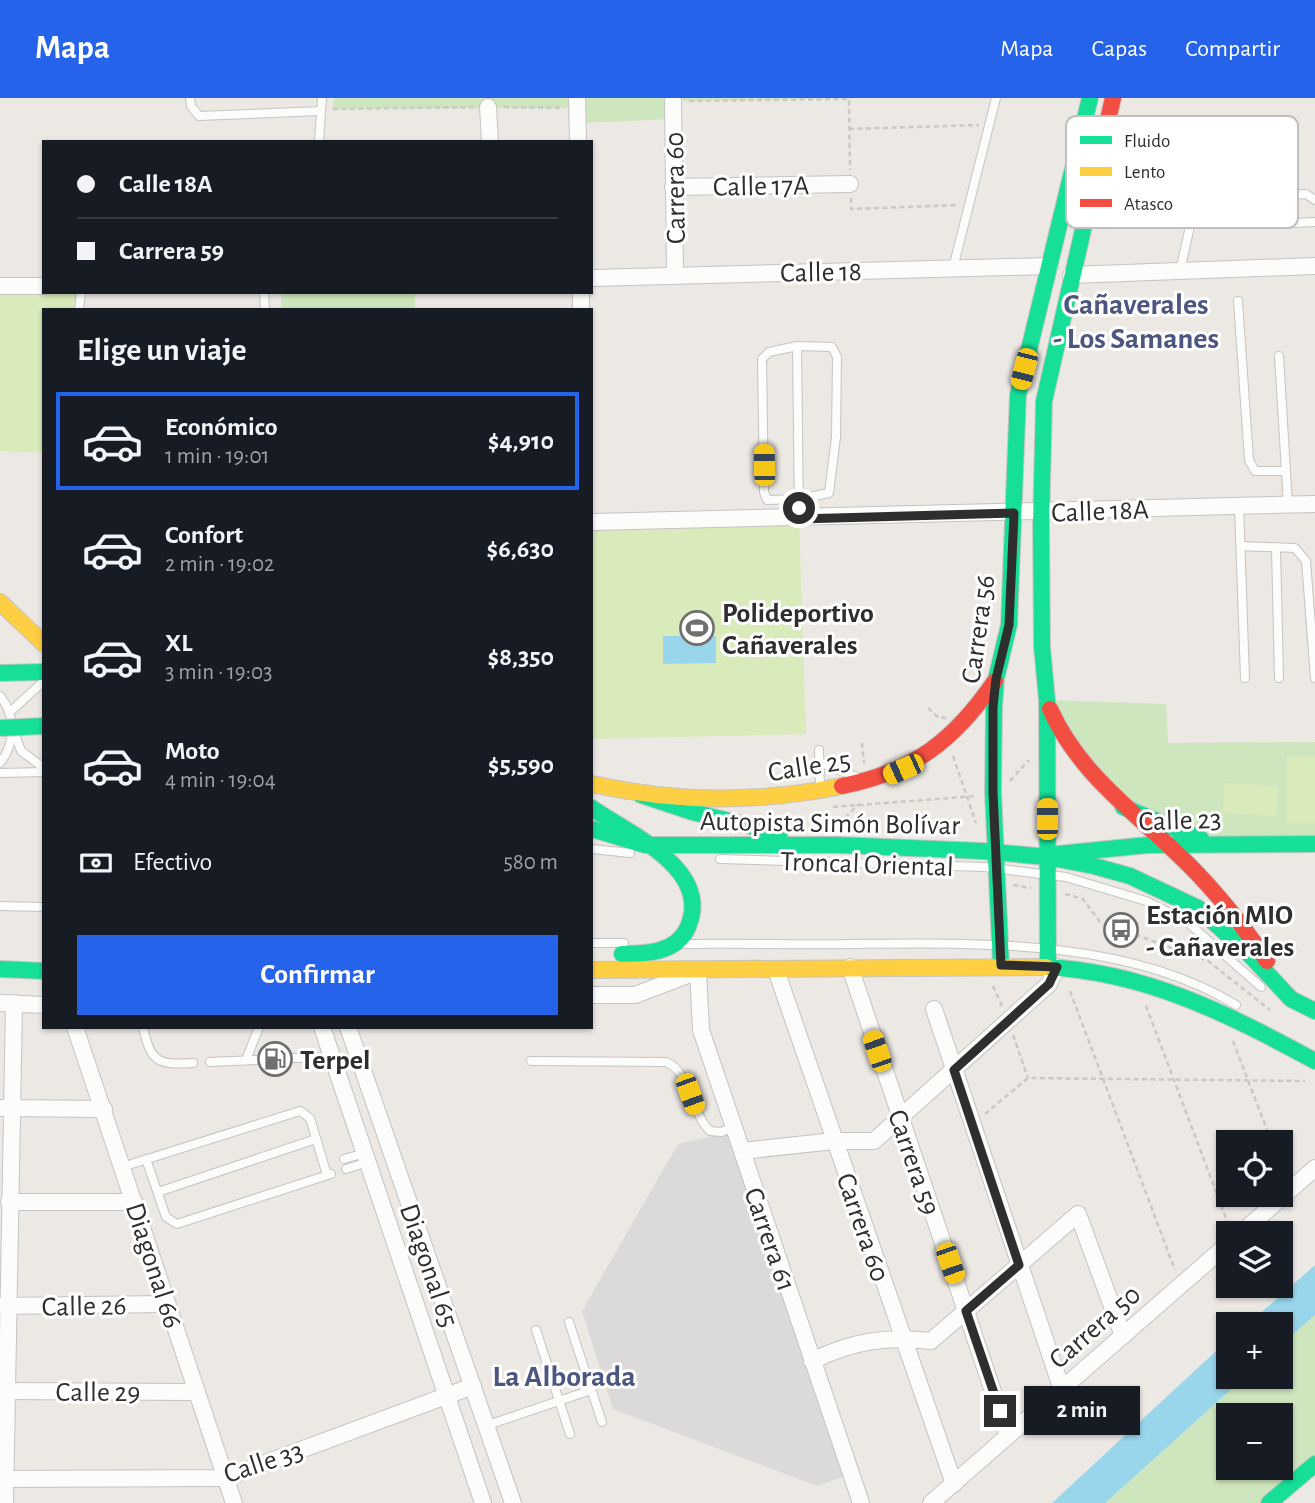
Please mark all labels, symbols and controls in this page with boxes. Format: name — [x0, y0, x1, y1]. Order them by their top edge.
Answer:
text: Mapa — [35, 32, 110, 65]
text: Mapa — [1000, 37, 1053, 61]
text: Capas — [1091, 37, 1147, 61]
text: Compartir — [1185, 37, 1280, 61]
legend — [1066, 116, 1298, 228]
street label: Carrera 60 — [661, 132, 691, 244]
text: Fluido — [1124, 132, 1170, 151]
text: Lento — [1124, 163, 1165, 182]
text: Calle 18A — [119, 171, 213, 197]
street label: Calle 17A — [713, 172, 809, 202]
text: Atasco — [1124, 195, 1173, 214]
text: Carrera 59 — [119, 238, 224, 264]
street label: Calle 18 — [780, 258, 862, 288]
district label: Cañaverales - Los Samanes — [1053, 290, 1219, 354]
text: Elige un viaje — [77, 334, 247, 366]
car — [1009, 346, 1040, 392]
icon: car — [81, 410, 144, 473]
text: Económico — [165, 414, 278, 440]
text: $4,910 — [488, 428, 554, 454]
car — [754, 444, 775, 486]
text: 1 min · 19:01 — [165, 445, 269, 468]
route start — [783, 492, 815, 524]
street label: Calle 18A — [1051, 496, 1150, 528]
icon: car — [81, 518, 144, 581]
text: Confort — [165, 522, 243, 548]
text: $6,630 — [486, 536, 554, 562]
text: 2 min · 19:02 — [165, 553, 275, 576]
street label: Carrera 56 — [958, 573, 1000, 685]
place label: Polideportivo Cañaverales — [722, 600, 874, 660]
sports icon: Polideportivo Cañaverales — [678, 609, 716, 647]
icon: car — [81, 626, 144, 689]
text: XL — [165, 630, 192, 656]
text: $8,350 — [488, 644, 554, 670]
text: 3 min · 19:03 — [165, 661, 273, 684]
icon: car — [81, 734, 144, 797]
text: Moto — [165, 738, 220, 764]
street label: Calle 25 — [766, 747, 853, 787]
car — [880, 751, 927, 787]
text: $5,590 — [488, 752, 554, 778]
text: 4 min · 19:04 — [165, 769, 276, 792]
car — [1037, 798, 1058, 840]
street label: Calle 23 — [1138, 806, 1222, 836]
street label: Autopista Simón Bolívar — [700, 808, 960, 840]
icon: cash — [77, 844, 115, 882]
street label: Troncal Oriental — [780, 848, 954, 882]
text: Efectivo — [133, 849, 212, 875]
text: 580 m — [503, 851, 558, 874]
place label: Estación MIO - Cañaverales — [1146, 902, 1294, 962]
bus stop icon: Estación MIO - Cañaverales — [1102, 911, 1140, 949]
button: Confirmar — [77, 935, 558, 1015]
car — [861, 1028, 894, 1074]
fuel station icon: Terpel — [256, 1040, 294, 1078]
place label: Terpel — [300, 1047, 370, 1075]
car — [673, 1071, 708, 1117]
street label: Carrera 59 — [882, 1106, 944, 1219]
map controls — [1216, 1130, 1293, 1480]
button: locate — [1216, 1130, 1293, 1207]
street label: Carrera 60 — [831, 1170, 894, 1285]
street label: Carrera 61 — [738, 1184, 800, 1295]
street label: Diagonal 66 — [120, 1199, 187, 1332]
street label: Diagonal 65 — [394, 1200, 462, 1331]
button: layers — [1216, 1221, 1293, 1298]
car — [934, 1240, 967, 1286]
street label: Carrera 50 — [1044, 1281, 1146, 1374]
street label: Calle 26 — [41, 1292, 127, 1322]
button: + — [1216, 1312, 1293, 1389]
district label: La Alborada — [492, 1362, 636, 1392]
street label: Calle 29 — [56, 1379, 140, 1407]
callout: 2 min — [1024, 1386, 1140, 1436]
route end — [984, 1395, 1016, 1427]
text: 2 min — [1056, 1399, 1108, 1422]
button: − — [1216, 1403, 1293, 1480]
street label: Calle 33 — [220, 1437, 307, 1489]

